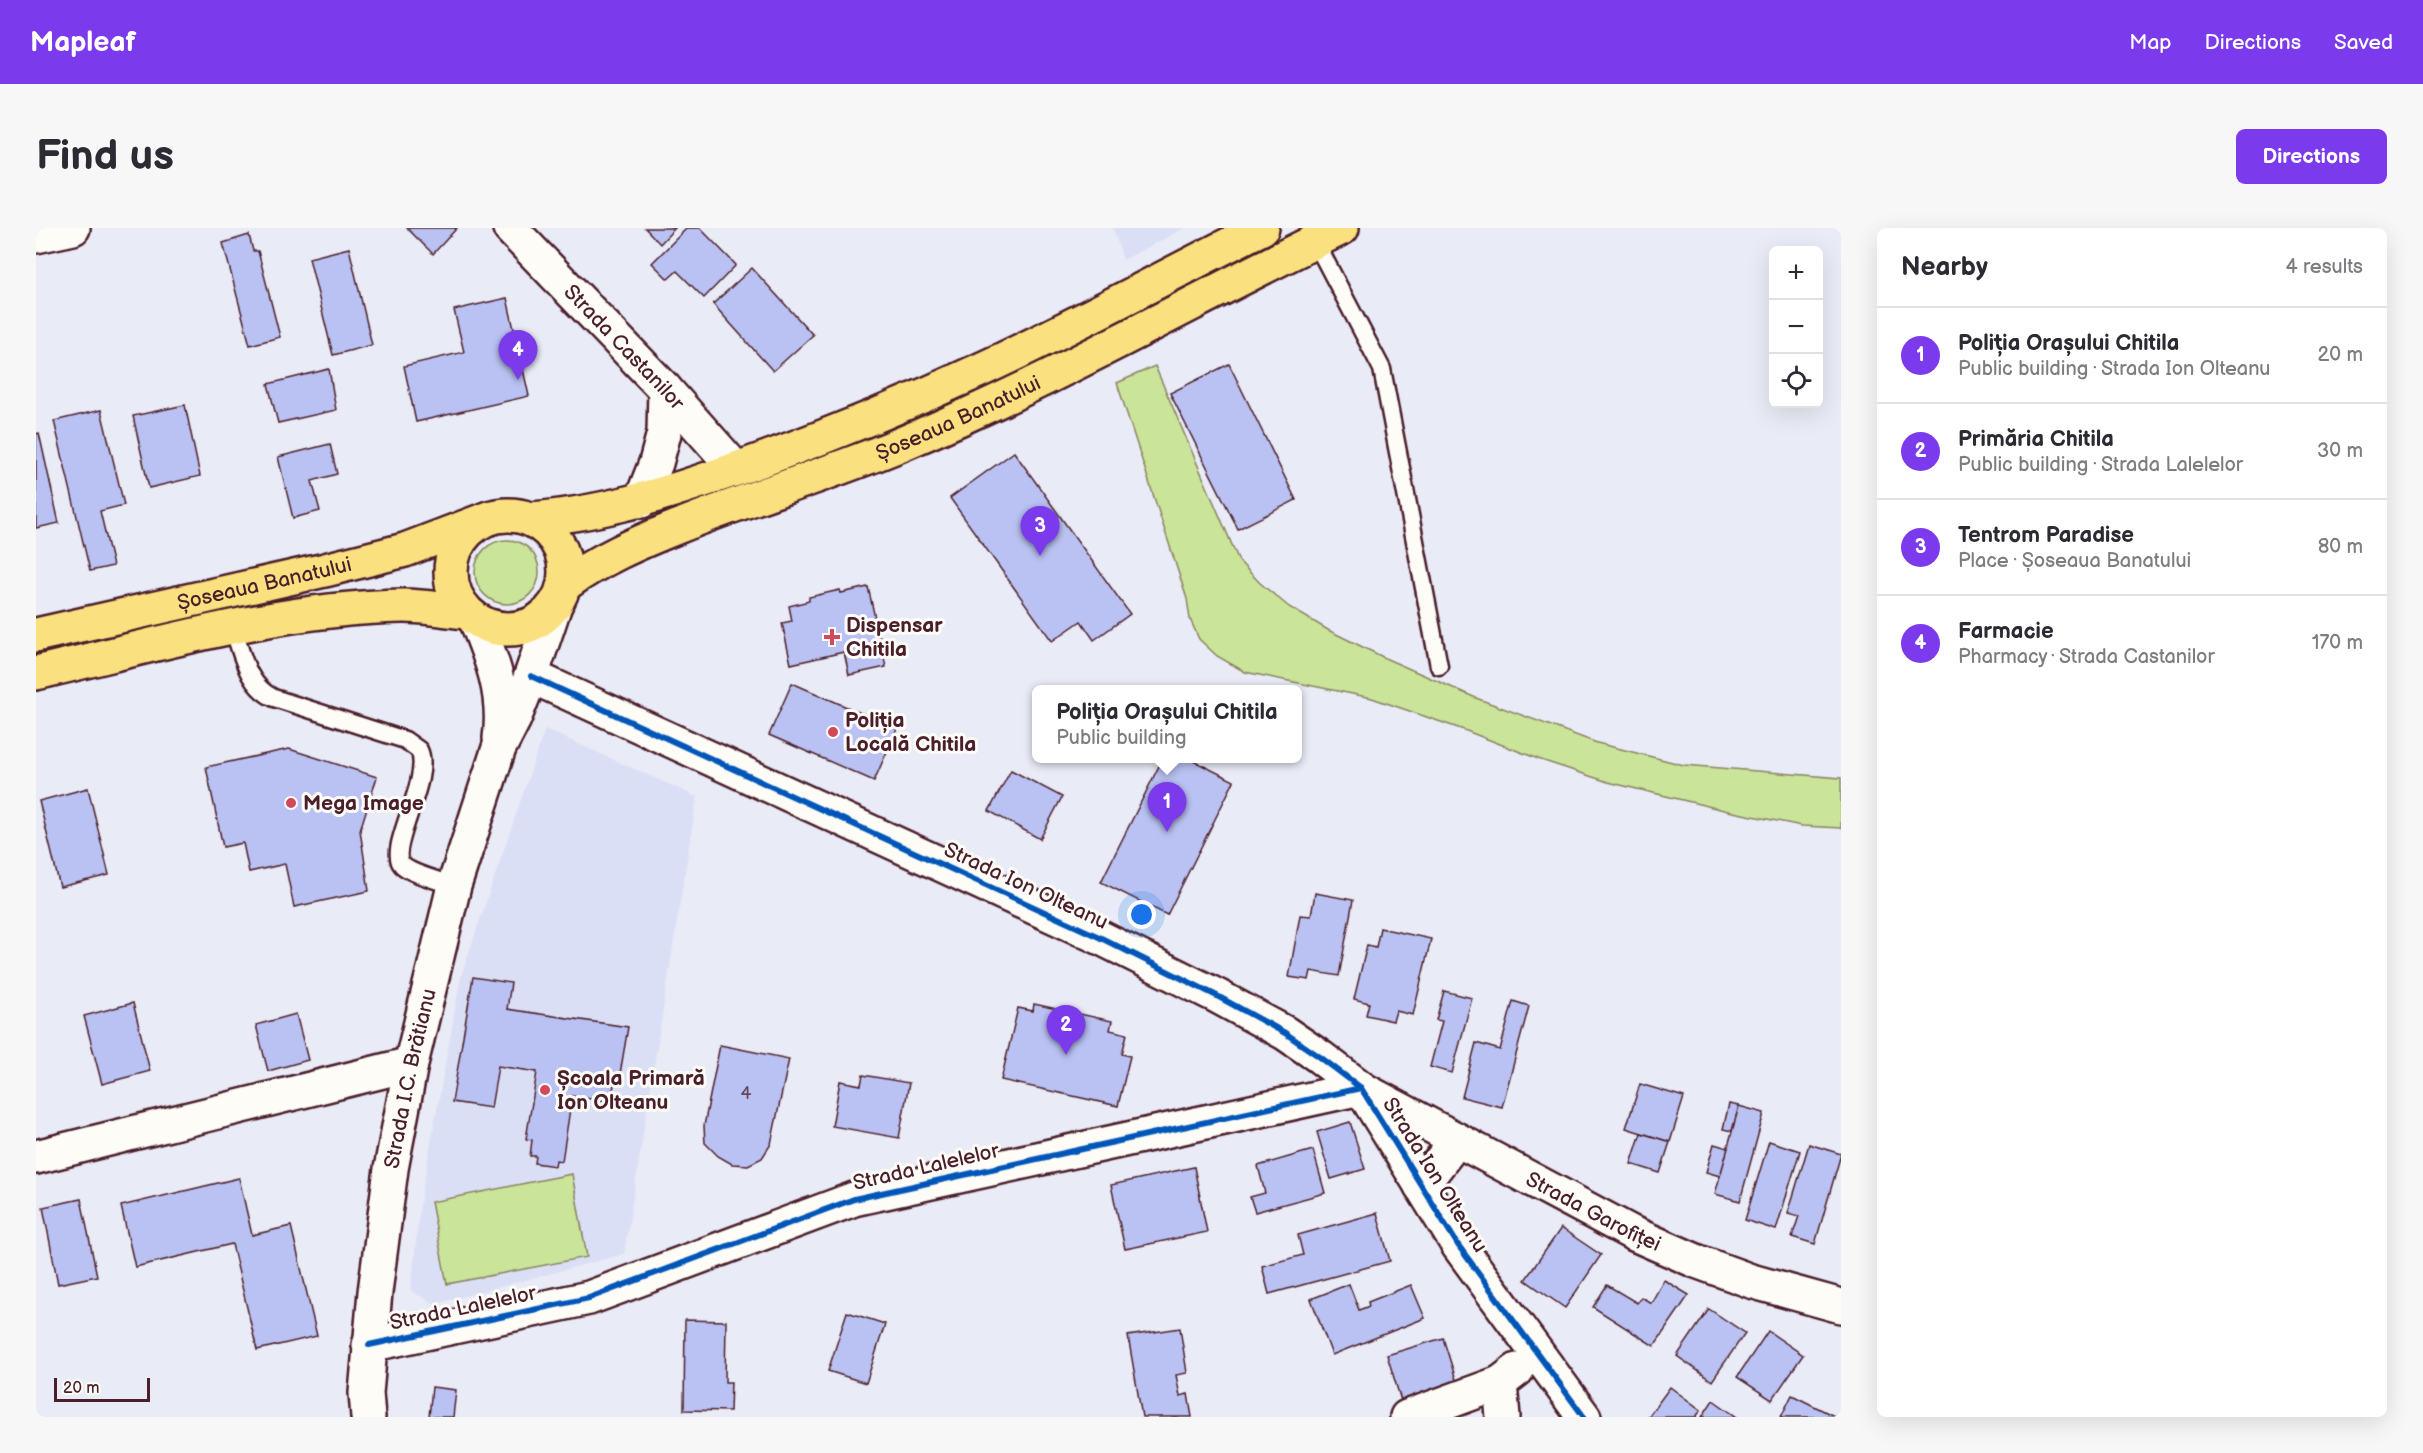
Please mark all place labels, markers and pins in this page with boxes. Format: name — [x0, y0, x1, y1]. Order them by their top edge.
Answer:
pin: 4 — [498, 330, 538, 380]
pin: 3 — [1020, 506, 1060, 556]
place label: Dispensar Chitila — [846, 613, 943, 662]
marker: Dispensar Chitila — [823, 628, 841, 646]
place label: Poliția Locală Chitila — [845, 708, 976, 757]
marker: Poliția Locală Chitila — [826, 725, 840, 739]
pin: 1 — [1148, 782, 1186, 832]
place label: Mega Image — [303, 791, 424, 816]
marker: Mega Image — [284, 796, 298, 810]
pin: 2 — [1046, 1006, 1086, 1055]
place label: Școala Primară Ion Olteanu — [557, 1066, 705, 1115]
marker: Școala Primară Ion Olteanu — [538, 1083, 552, 1097]

